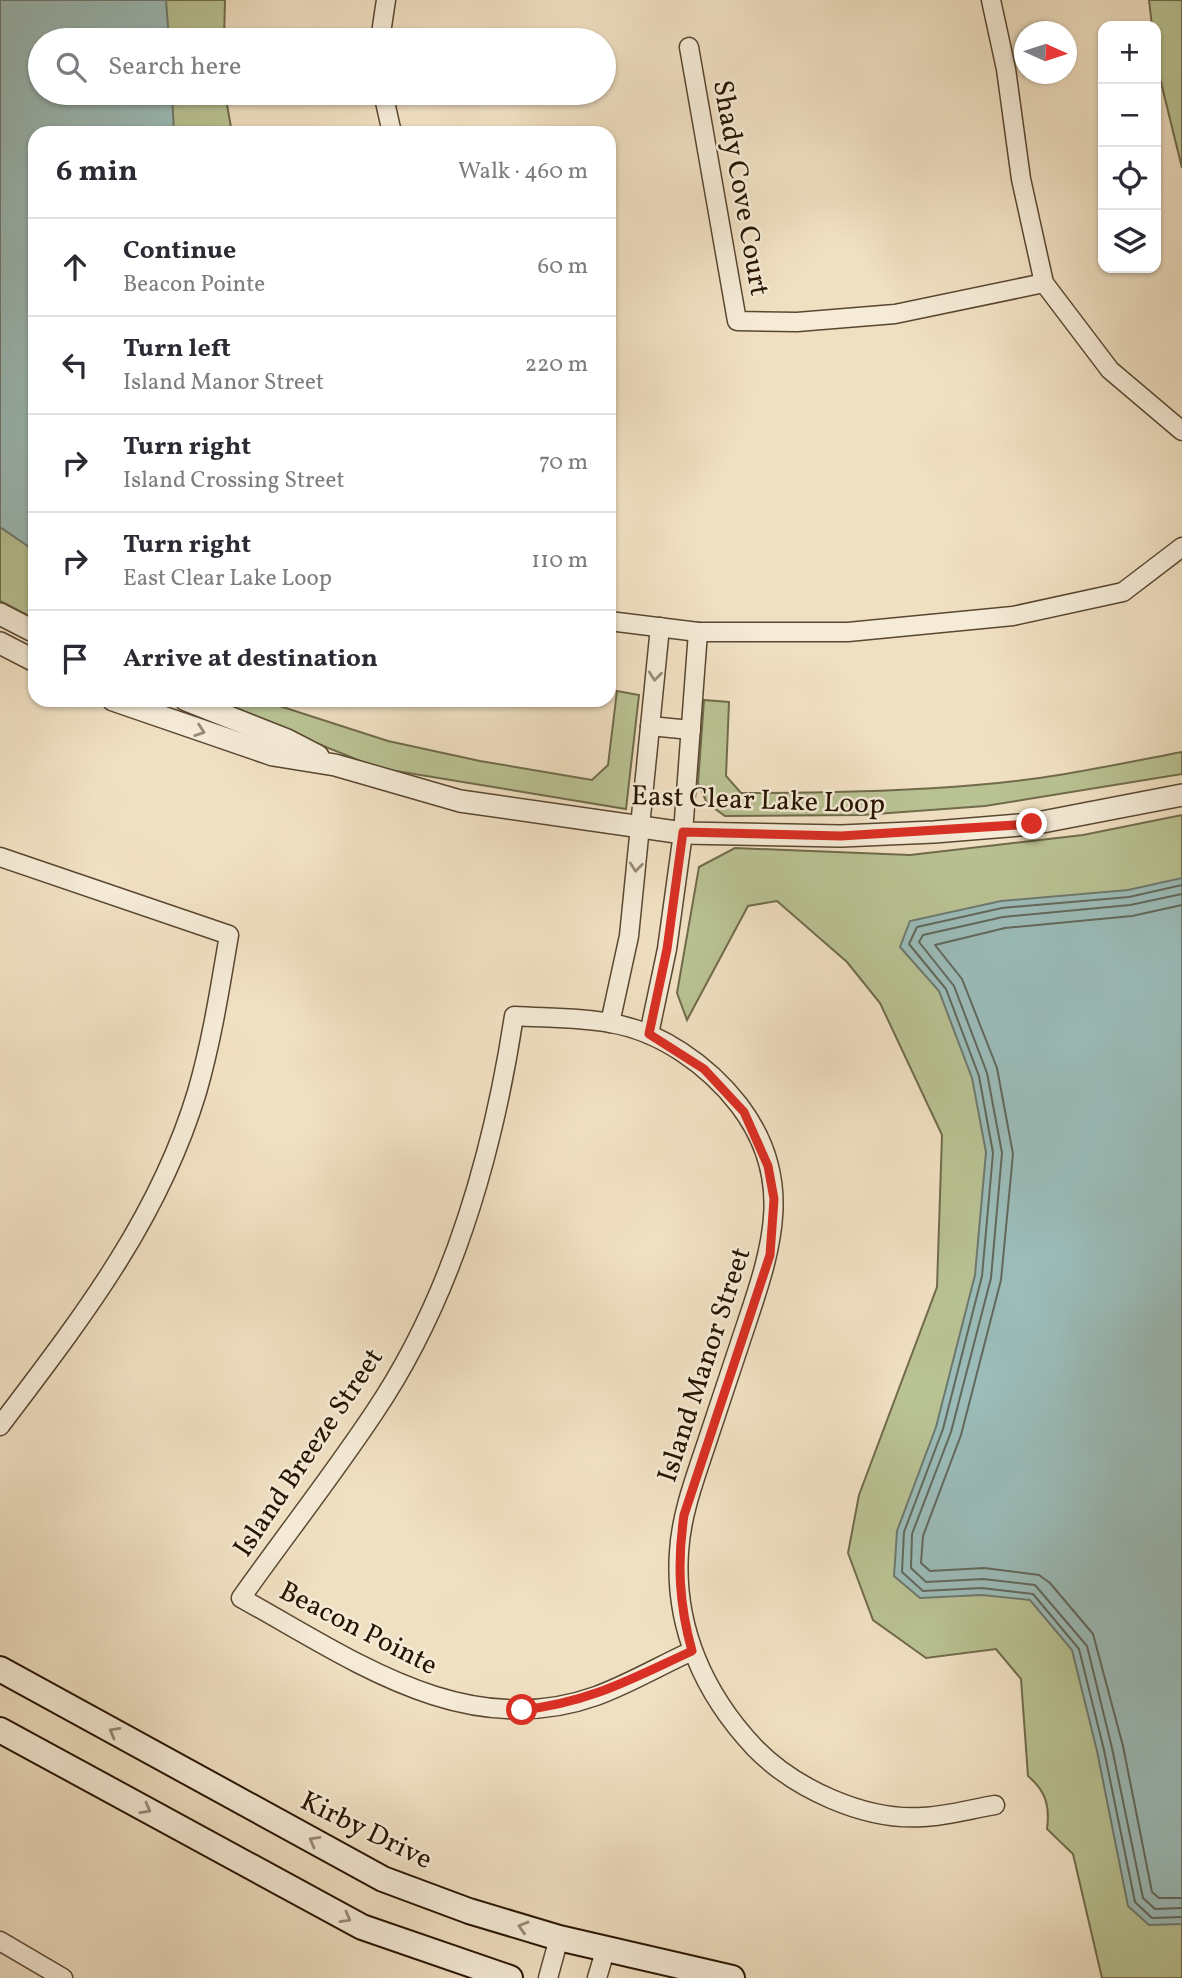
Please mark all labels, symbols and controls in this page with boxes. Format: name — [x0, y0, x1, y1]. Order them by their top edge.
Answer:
north arrow — [1014, 21, 1077, 84]
map controls — [1098, 21, 1161, 273]
button: + — [1098, 21, 1161, 84]
search box — [28, 28, 616, 105]
icon: search — [52, 48, 90, 86]
text: Search here — [108, 49, 241, 85]
street label: Shady Cove Court — [702, 77, 778, 299]
button: − — [1098, 84, 1161, 147]
button: locate — [1098, 147, 1161, 210]
text: 6 min — [56, 151, 138, 193]
text: Walk · 460 m — [458, 156, 588, 188]
button: layers — [1098, 210, 1161, 273]
text: Continue — [123, 233, 236, 269]
icon: ahead — [56, 248, 94, 286]
text: 60 m — [538, 251, 588, 283]
text: Beacon Pointe — [123, 269, 265, 301]
text: Turn left — [123, 331, 231, 367]
icon: left — [56, 346, 94, 384]
text: 220 m — [525, 349, 588, 381]
text: Island Manor Street — [123, 367, 324, 399]
text: Turn right — [123, 429, 251, 465]
icon: right — [56, 444, 94, 482]
text: 70 m — [539, 447, 588, 479]
text: Island Crossing Street — [123, 465, 345, 497]
text: Turn right — [123, 527, 251, 563]
icon: right — [56, 542, 94, 580]
text: 110 m — [531, 545, 588, 577]
text: East Clear Lake Loop — [123, 563, 332, 595]
icon: arrive — [56, 640, 94, 678]
text: Arrive at destination — [123, 641, 378, 677]
one-way arrow — [648, 671, 663, 682]
one-way arrow — [194, 723, 206, 737]
street label: East Clear Lake Loop — [630, 777, 886, 825]
route end — [1016, 808, 1047, 839]
one-way arrow — [629, 862, 644, 873]
street label: Island Manor Street — [649, 1243, 761, 1487]
street label: Island Breeze Street — [225, 1341, 393, 1565]
street label: Beacon Pointe — [272, 1572, 444, 1686]
route start — [506, 1694, 537, 1725]
one-way arrow — [109, 1726, 121, 1740]
street label: Kirby Drive — [293, 1782, 439, 1880]
one-way arrow — [139, 1801, 151, 1814]
one-way arrow — [308, 1836, 321, 1849]
one-way arrow — [338, 1910, 351, 1923]
one-way arrow — [517, 1921, 529, 1936]

